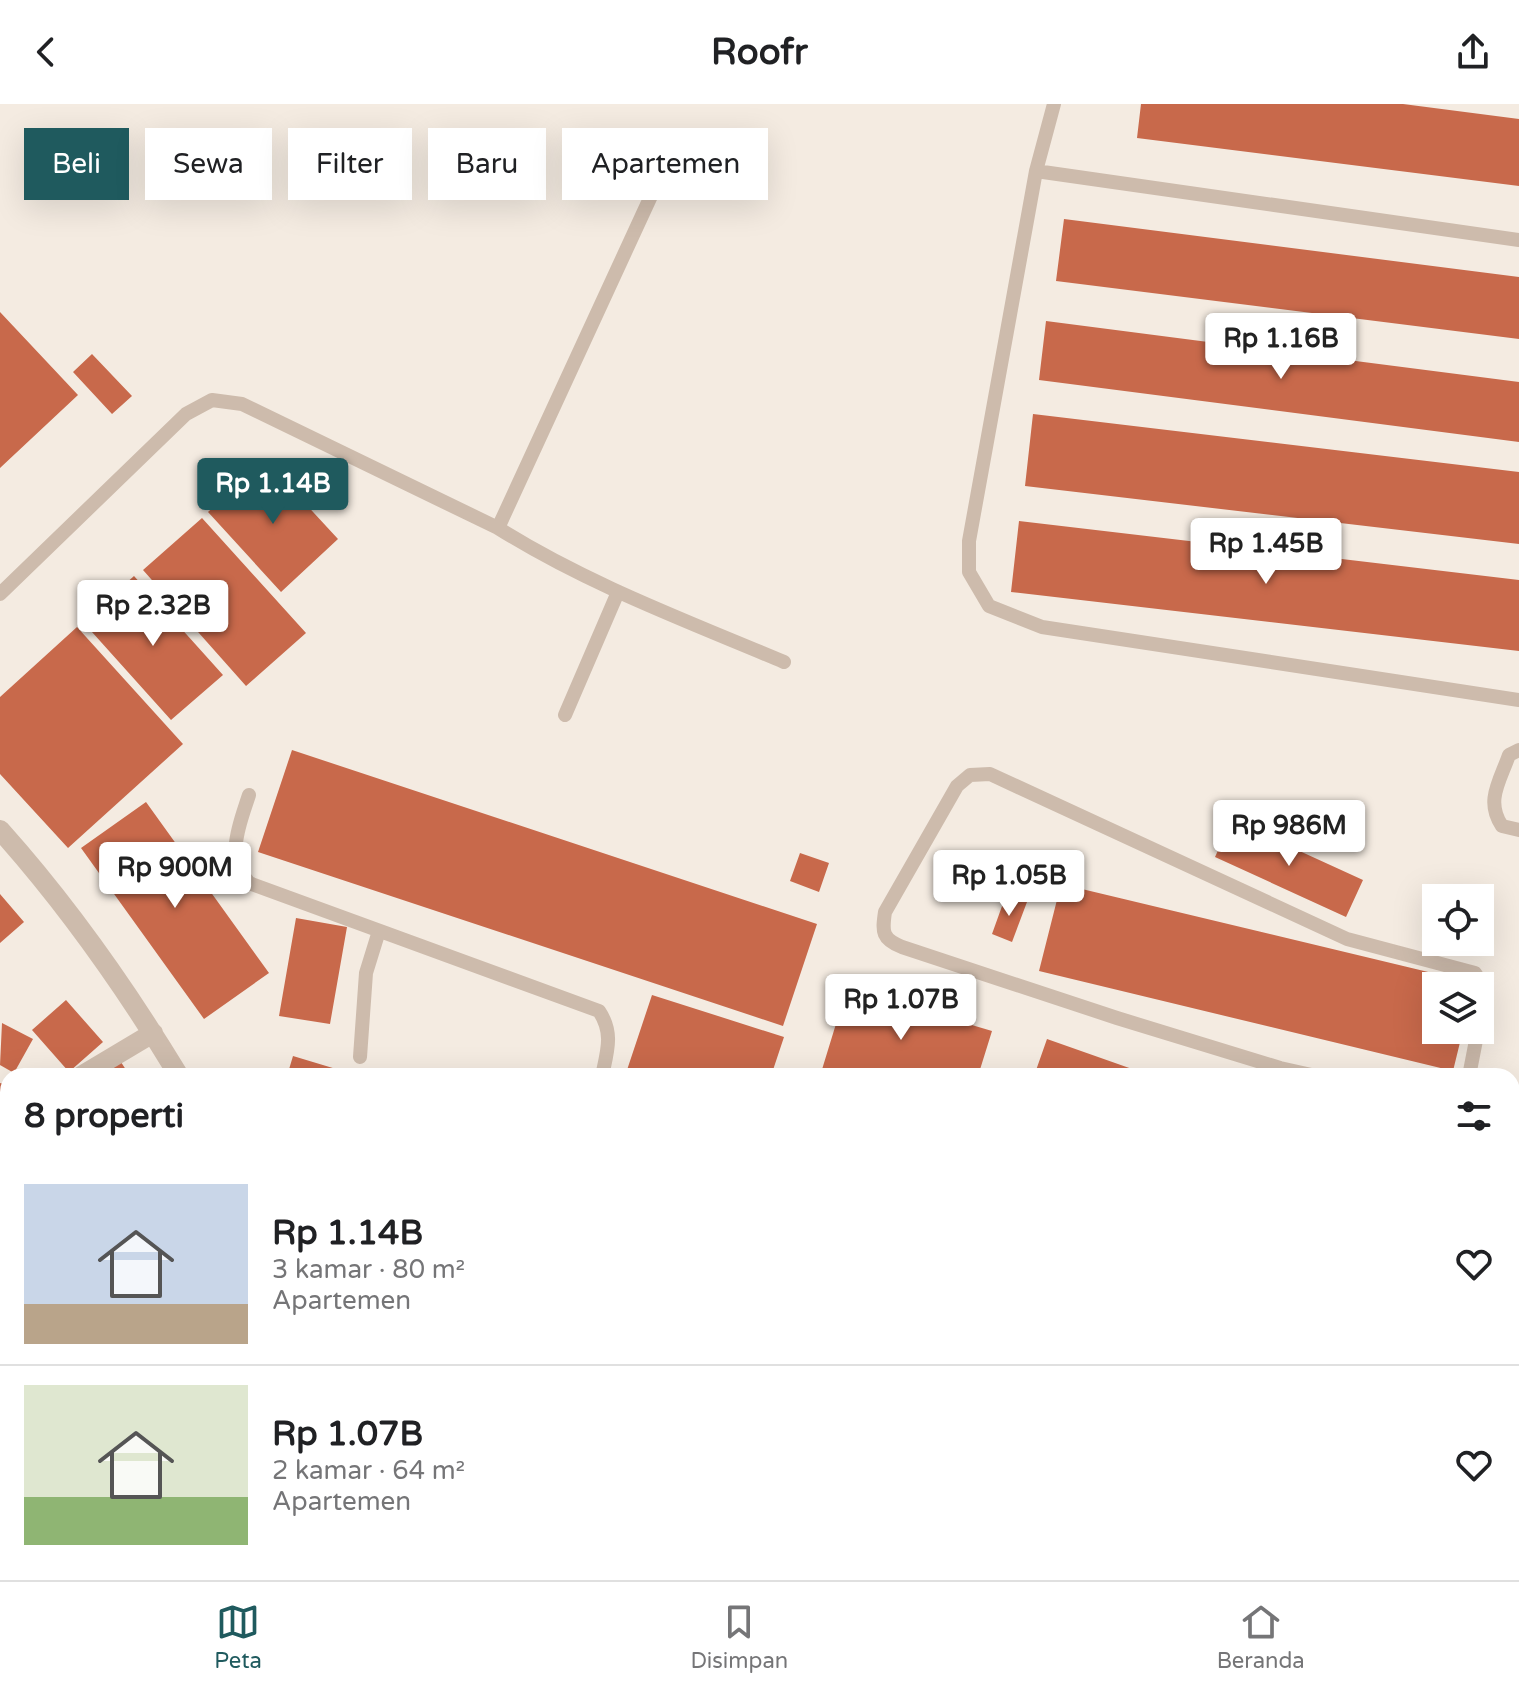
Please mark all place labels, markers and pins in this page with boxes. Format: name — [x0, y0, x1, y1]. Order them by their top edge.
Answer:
pin: Rp 1.16B — [1198, 313, 1364, 381]
pin: Rp 1.14B — [190, 458, 356, 526]
pin: Rp 1.45B — [1183, 518, 1349, 586]
pin: Rp 2.32B — [70, 580, 236, 648]
pin: Rp 986M — [1215, 800, 1363, 868]
pin: Rp 900M — [101, 842, 249, 910]
pin: Rp 1.05B — [926, 850, 1092, 918]
pin: Rp 1.07B — [818, 974, 984, 1042]

